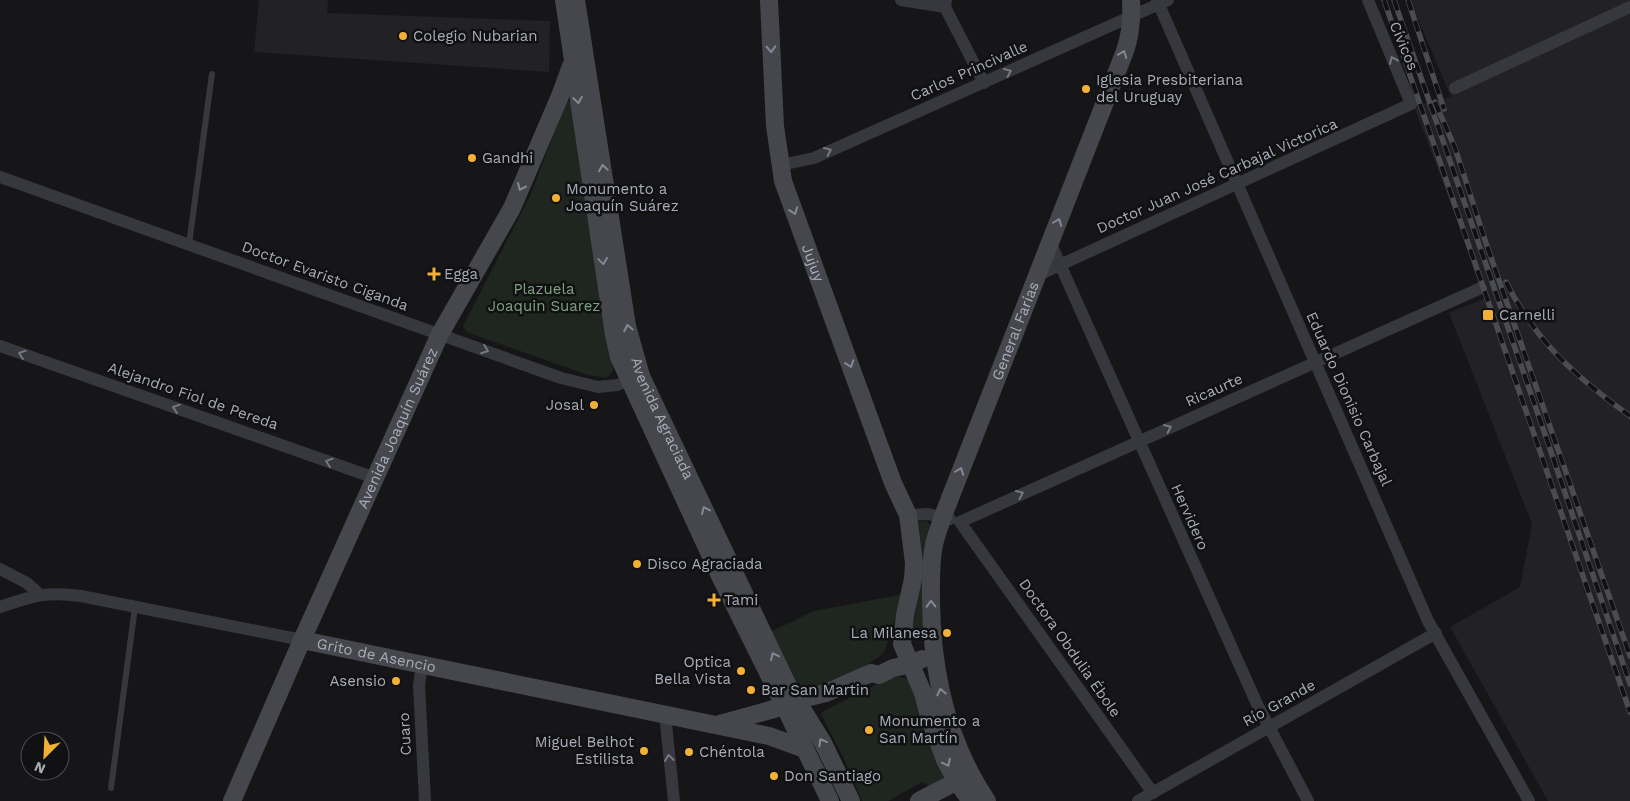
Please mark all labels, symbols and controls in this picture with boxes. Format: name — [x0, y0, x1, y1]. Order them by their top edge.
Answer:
street label: Cívicos — [1386, 19, 1422, 73]
place label: Colegio Nubarian — [413, 27, 538, 45]
marker: Colegio Nubarian — [397, 30, 409, 42]
street label: Carlos Princivalle — [908, 37, 1030, 105]
one-way arrow — [766, 45, 777, 53]
one-way arrow — [1117, 50, 1128, 59]
one-way arrow — [1388, 56, 1398, 64]
one-way arrow — [1003, 67, 1012, 78]
place label: Iglesia Presbiteriana del Uruguay — [1096, 71, 1243, 106]
marker: Iglesia Presbiteriana del Uruguay — [1080, 83, 1092, 95]
one-way arrow — [573, 96, 583, 105]
street label: Doctor Juan José Carbajal Victorica — [1094, 114, 1341, 237]
one-way arrow — [823, 147, 832, 158]
place label: Gandhi — [482, 149, 533, 167]
marker: Gandhi — [466, 152, 478, 164]
one-way arrow — [598, 164, 609, 172]
place label: Monumento a Joaquín Suárez — [566, 180, 679, 215]
one-way arrow — [517, 182, 528, 191]
marker: Monumento a Joaquín Suárez — [550, 192, 562, 204]
one-way arrow — [788, 206, 798, 215]
one-way arrow — [1052, 218, 1062, 227]
street label: Doctor Evaristo Ciganda — [239, 237, 411, 315]
street label: Jujuy — [798, 242, 828, 284]
one-way arrow — [597, 257, 608, 265]
place label: Egga — [444, 265, 479, 283]
marker: Egga — [428, 268, 440, 280]
street label: General Farías — [988, 279, 1043, 383]
park label: Plazuela Joaquin Suarez — [488, 280, 600, 315]
place label: Carnelli — [1499, 306, 1555, 324]
marker: Carnelli — [1481, 308, 1495, 322]
street label: Eduardo Dionisio Carbajal — [1302, 309, 1396, 489]
one-way arrow — [623, 324, 633, 333]
one-way arrow — [481, 344, 489, 354]
street label: Avenida Joaquín Suárez — [354, 345, 442, 511]
one-way arrow — [19, 349, 27, 359]
street label: Avenida Agraciada — [627, 355, 698, 483]
street label: Alejandro Fiol de Pereda — [105, 358, 281, 434]
one-way arrow — [844, 359, 854, 368]
street label: Ricaurte — [1183, 369, 1245, 411]
place label: Josal — [546, 396, 584, 414]
marker: Josal — [588, 399, 600, 411]
one-way arrow — [172, 403, 180, 413]
one-way arrow — [1163, 423, 1172, 434]
one-way arrow — [325, 457, 334, 467]
one-way arrow — [954, 467, 965, 476]
street label: Hervidero — [1167, 481, 1213, 553]
one-way arrow — [1015, 490, 1024, 501]
one-way arrow — [700, 506, 711, 515]
place label: Disco Agraciada — [647, 555, 763, 573]
marker: Disco Agraciada — [631, 558, 643, 570]
street label: Doctora Obdulia Ébole — [1015, 575, 1125, 721]
place label: Tami — [724, 591, 758, 609]
marker: Tami — [708, 594, 720, 606]
one-way arrow — [926, 600, 936, 608]
place label: La Milanesa — [851, 624, 938, 642]
marker: La Milanesa — [941, 627, 953, 639]
street label: Grito de Asencio — [315, 634, 438, 676]
place label: Optica Bella Vista — [654, 653, 731, 688]
one-way arrow — [771, 653, 781, 662]
marker: Optica Bella Vista — [735, 665, 747, 677]
place label: Asensio — [329, 672, 386, 690]
marker: Asensio — [390, 675, 402, 687]
street label: Río Grande — [1239, 676, 1319, 730]
place label: Bar San Martin — [761, 681, 869, 699]
marker: Bar San Martin — [745, 684, 757, 696]
one-way arrow — [936, 688, 947, 697]
street label: Cuaro — [395, 712, 415, 756]
place label: Monumento a San Martín — [879, 712, 981, 747]
marker: Monumento a San Martín — [863, 724, 875, 736]
north arrow — [20, 731, 70, 781]
place label: Miguel Belhot Estilista — [535, 733, 635, 768]
one-way arrow — [818, 738, 828, 747]
place label: Chéntola — [699, 743, 765, 761]
marker: Miguel Belhot Estilista — [638, 745, 650, 757]
marker: Chéntola — [683, 746, 695, 758]
one-way arrow — [664, 753, 675, 761]
one-way arrow — [941, 757, 951, 766]
text: N — [32, 758, 48, 777]
place label: Don Santiago — [784, 767, 881, 785]
marker: Don Santiago — [768, 770, 780, 782]

